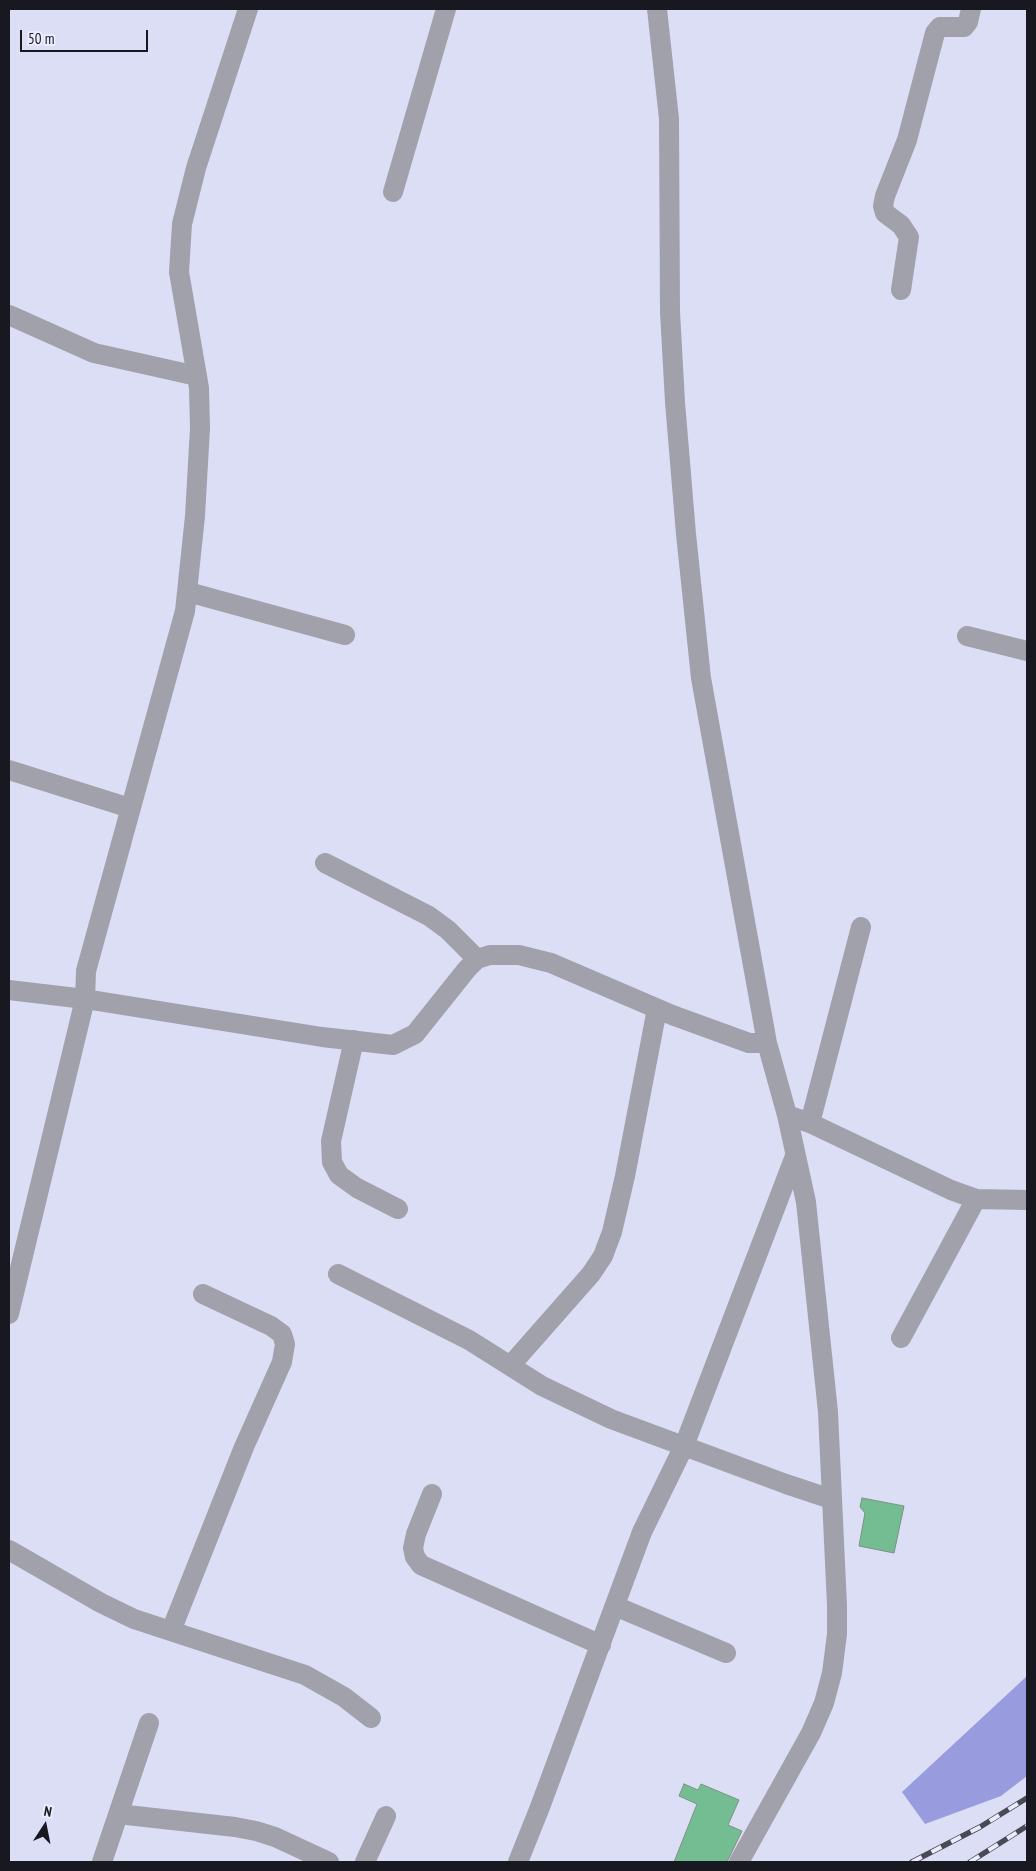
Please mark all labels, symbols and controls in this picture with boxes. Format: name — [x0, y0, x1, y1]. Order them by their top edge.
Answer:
scale bar — [22, 20, 150, 52]
text: 50 m — [28, 29, 54, 48]
north arrow — [20, 1801, 70, 1851]
text: N — [42, 1802, 53, 1821]

